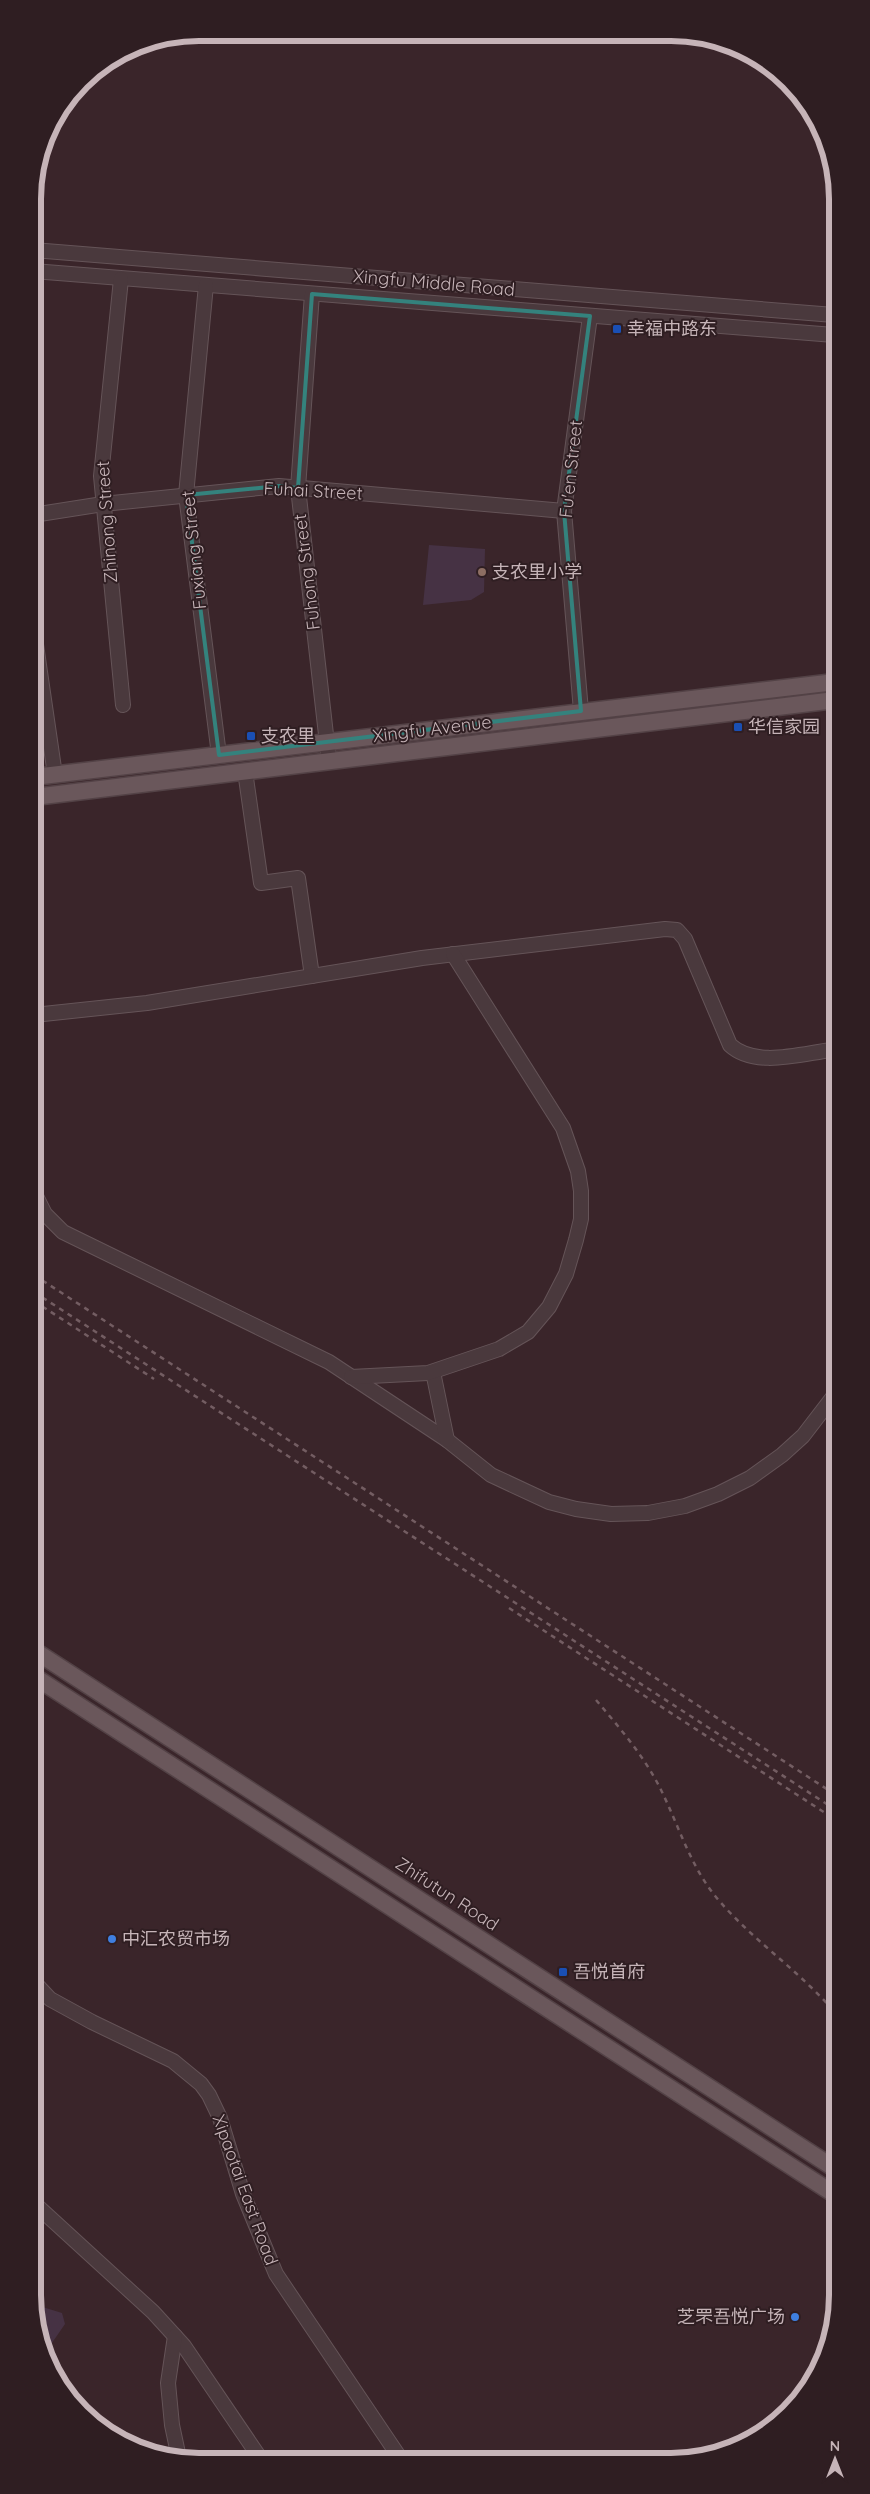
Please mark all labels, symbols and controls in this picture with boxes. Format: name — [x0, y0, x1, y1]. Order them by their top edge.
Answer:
street label: Xingfu Middle Road — [352, 264, 516, 301]
place label: 幸福中路东 — [627, 317, 717, 340]
marker: 幸福中路东 — [611, 323, 623, 335]
street label: Fu'en Street — [554, 419, 587, 519]
street label: Zhinong Street — [91, 460, 122, 584]
street label: Fuhai Street — [263, 476, 363, 505]
street label: Fuxiang Street — [176, 489, 211, 611]
street label: Fuhong Street — [288, 513, 325, 632]
place label: 支农里小学 — [492, 560, 582, 583]
marker: 支农里小学 — [476, 566, 488, 578]
street label: Xingfu Avenue — [371, 710, 493, 747]
place label: 华信家园 — [748, 715, 820, 738]
marker: 华信家园 — [732, 721, 744, 733]
place label: 支农里 — [261, 724, 315, 747]
marker: 支农里 — [245, 730, 257, 742]
street label: Zhifutun Road — [391, 1852, 503, 1936]
place label: 中汇农贸市场 — [122, 1927, 230, 1950]
marker: 中汇农贸市场 — [106, 1933, 118, 1945]
place label: 吾悦首府 — [573, 1960, 645, 1983]
marker: 吾悦首府 — [557, 1966, 569, 1978]
street label: Xipaotai East Road — [208, 2111, 283, 2268]
place label: 芝罘吾悦广场 — [677, 2305, 785, 2328]
marker: 芝罘吾悦广场 — [789, 2311, 801, 2323]
north arrow — [810, 2434, 860, 2484]
text: N — [830, 2437, 840, 2455]

